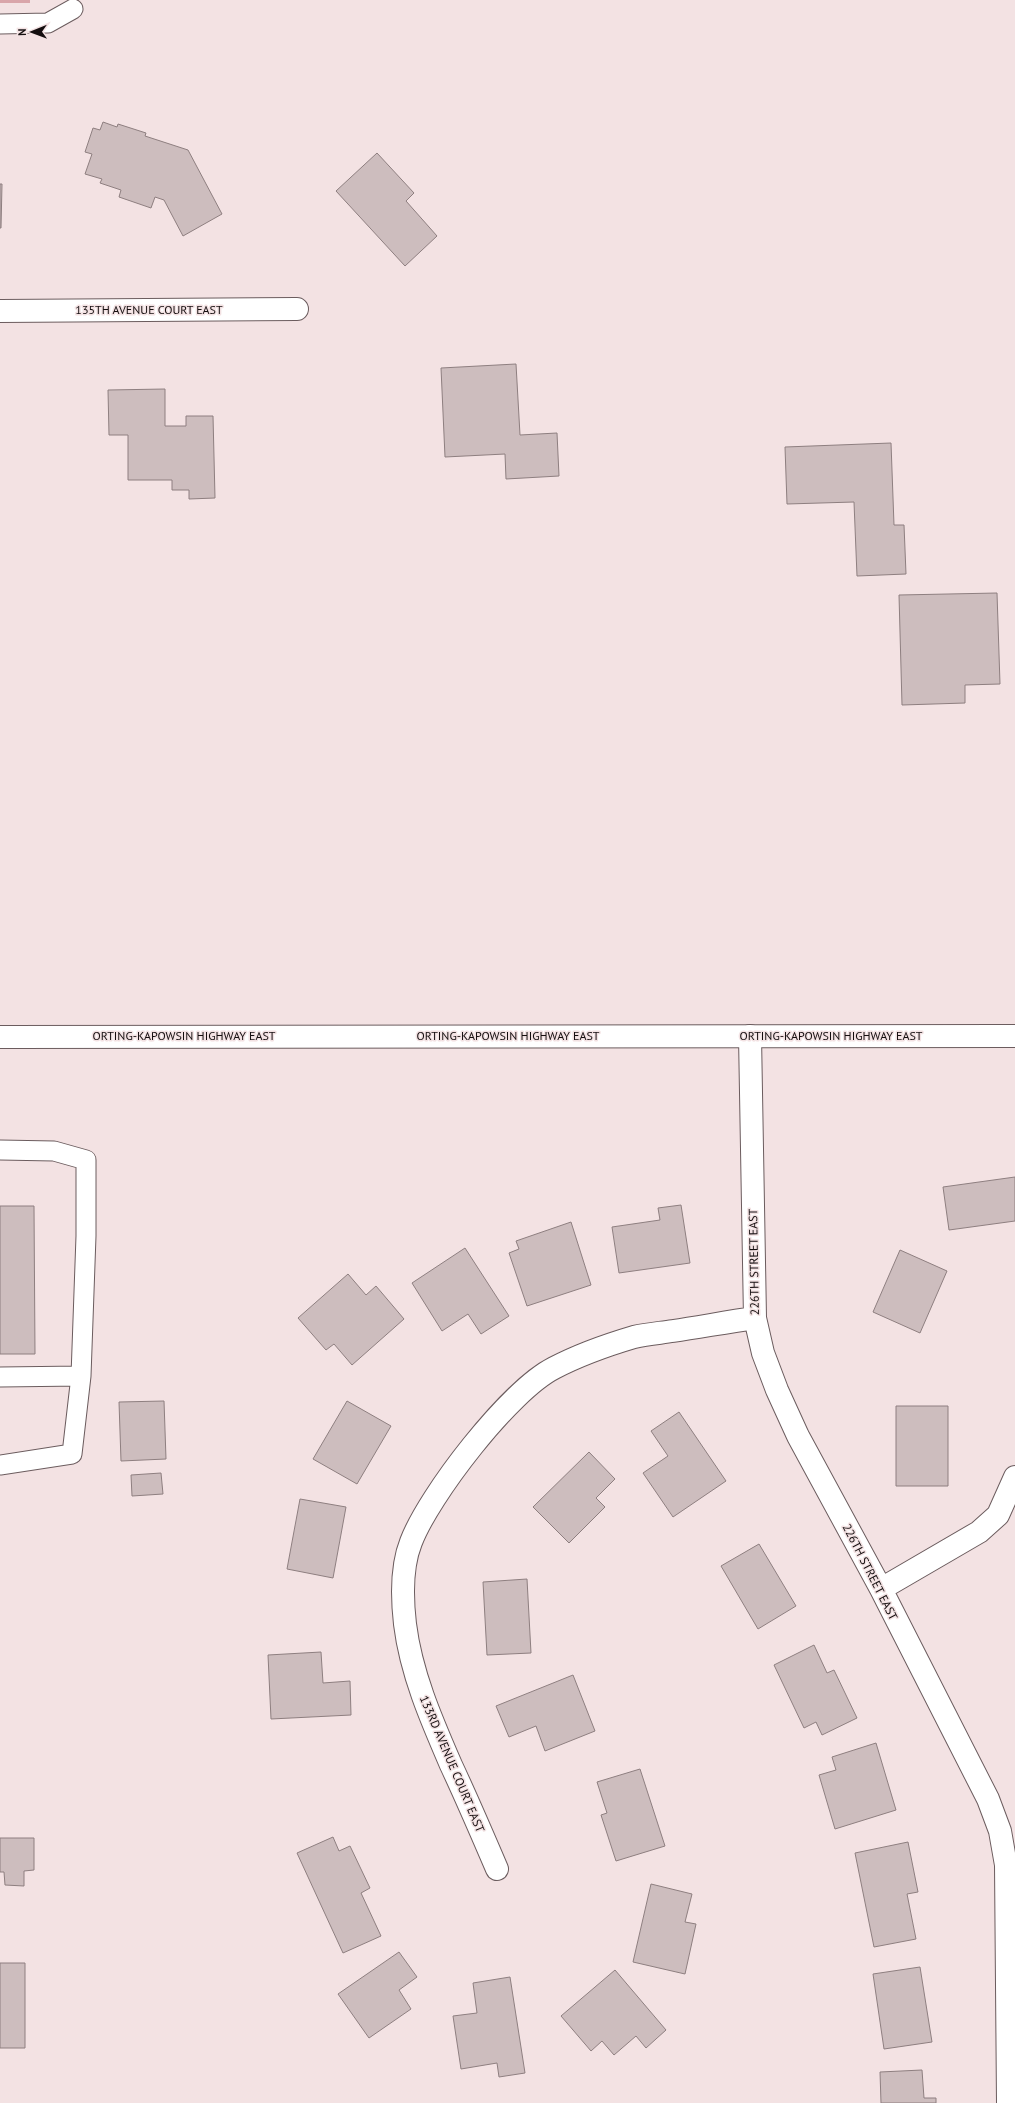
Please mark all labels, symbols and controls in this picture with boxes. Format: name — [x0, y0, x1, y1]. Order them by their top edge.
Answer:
north arrow — [12, 12, 52, 52]
text: N — [15, 28, 29, 36]
street label: 135TH AVENUE COURT EAST — [75, 302, 223, 317]
street label: ORTING-KAPOWSIN HIGHWAY EAST — [93, 1028, 276, 1043]
street label: ORTING-KAPOWSIN HIGHWAY EAST — [417, 1028, 600, 1043]
street label: ORTING-KAPOWSIN HIGHWAY EAST — [740, 1028, 923, 1043]
street label: 226TH STREET EAST — [745, 1208, 762, 1315]
street label: 226TH STREET EAST — [840, 1521, 901, 1623]
street label: 133RD AVENUE COURT EAST — [417, 1693, 488, 1835]

